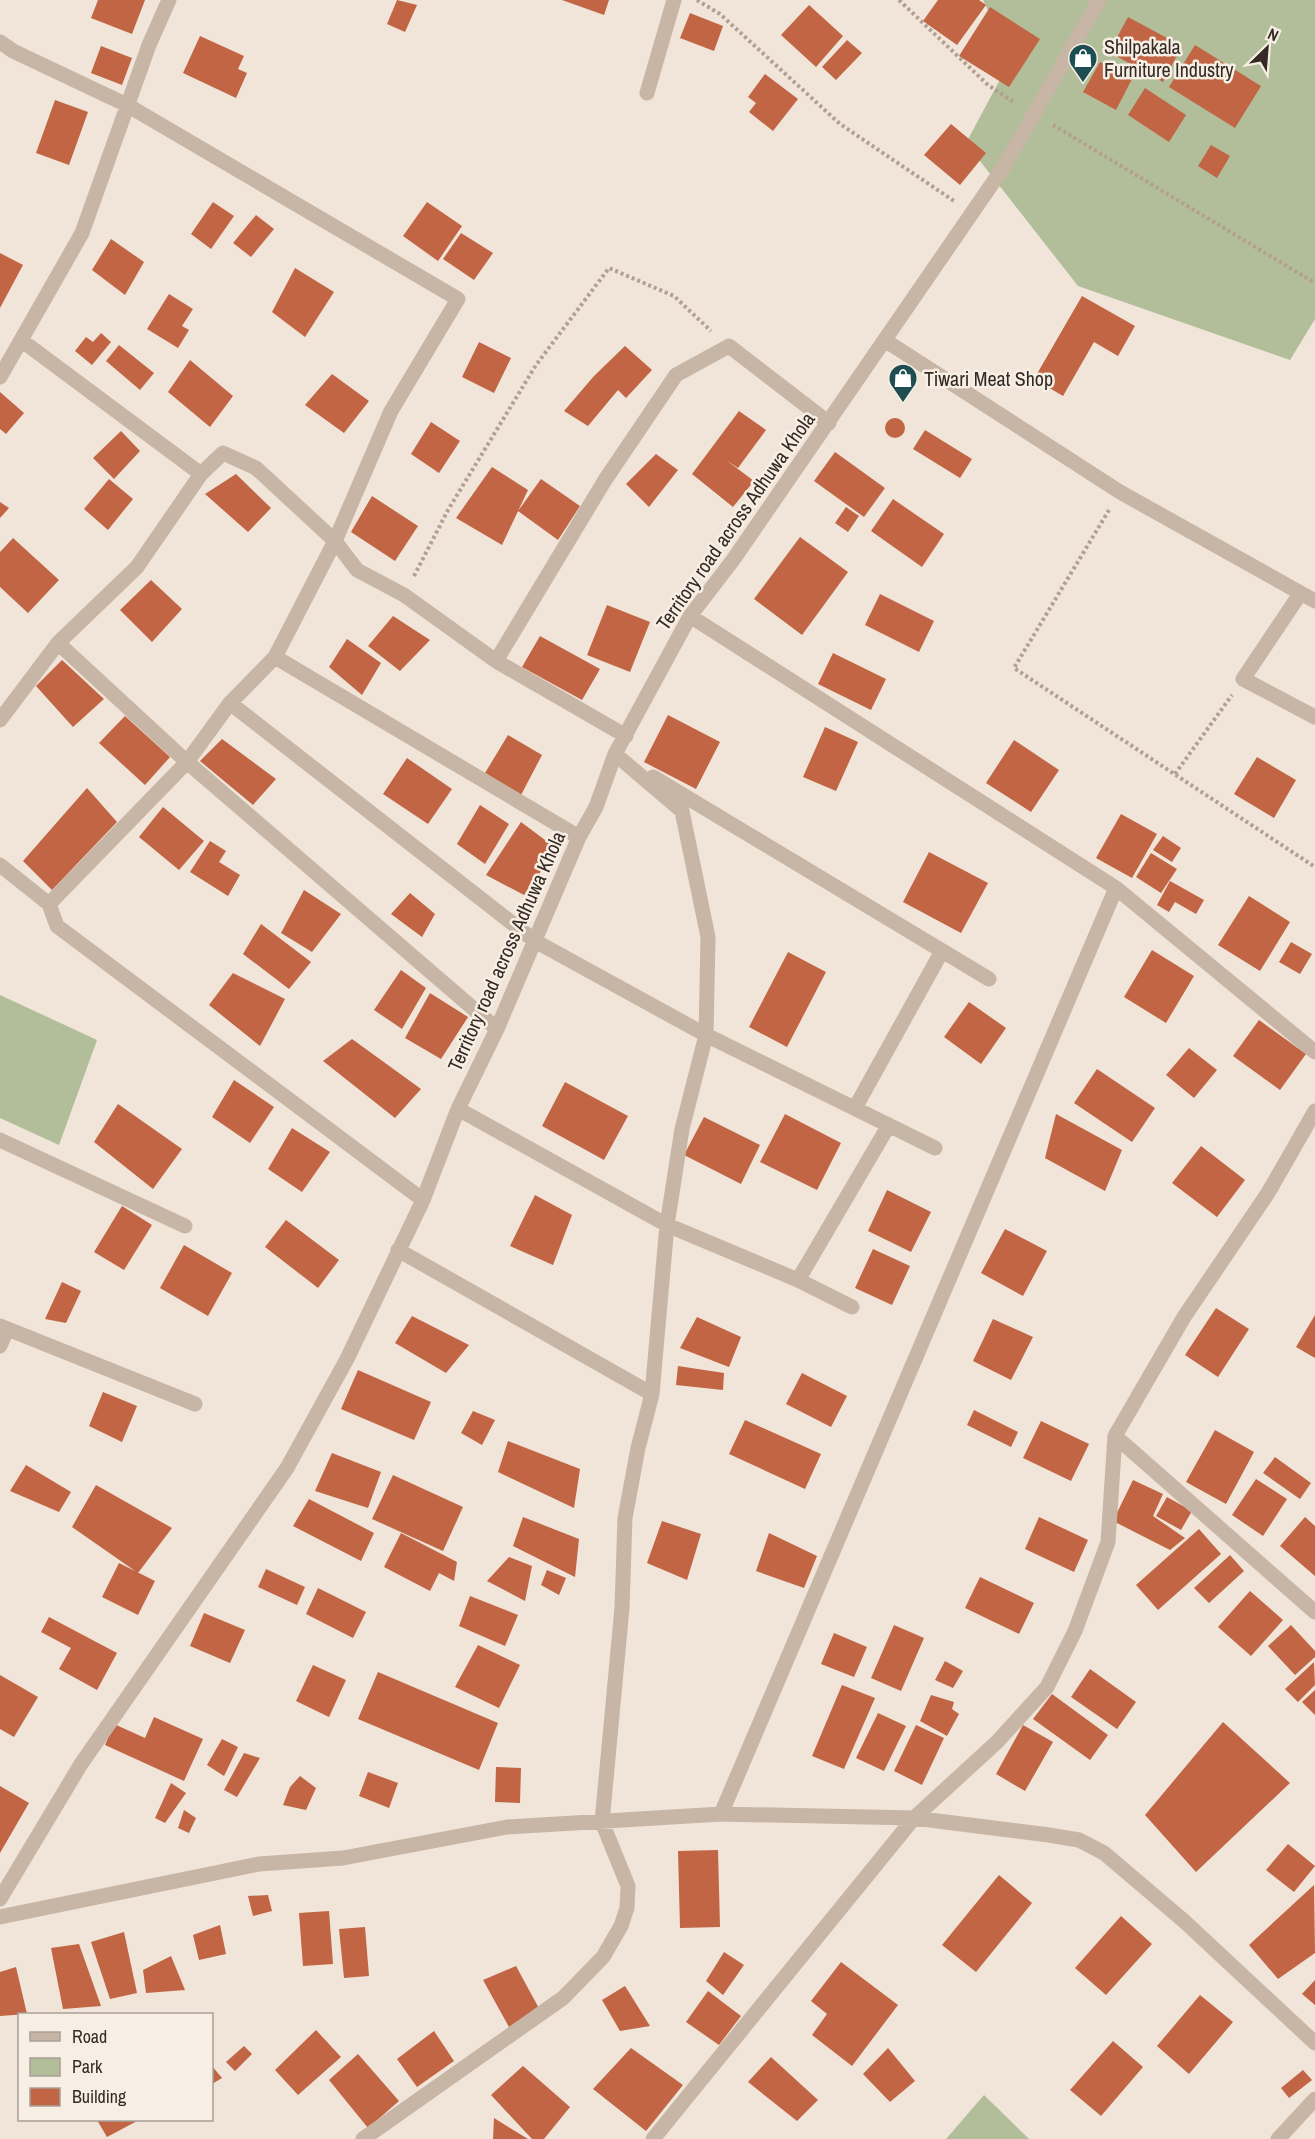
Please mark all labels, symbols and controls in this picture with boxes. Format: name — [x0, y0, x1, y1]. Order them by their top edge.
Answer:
north arrow — [1237, 18, 1297, 78]
text: N — [1264, 22, 1282, 46]
place label: Shilpakala Furniture Industry — [1104, 33, 1234, 83]
shop icon: Shilpakala Furniture Industry — [1067, 42, 1099, 84]
shop icon: Tiwari Meat Shop — [887, 362, 919, 404]
place label: Tiwari Meat Shop — [924, 365, 1053, 392]
street label: Territory road across Adhuwa Khola — [649, 407, 821, 635]
street label: Territory road across Adhuwa Khola — [441, 827, 571, 1075]
legend — [18, 2013, 213, 2121]
text: Road — [72, 2024, 107, 2049]
text: Park — [72, 2054, 103, 2079]
text: Building — [72, 2084, 127, 2109]

